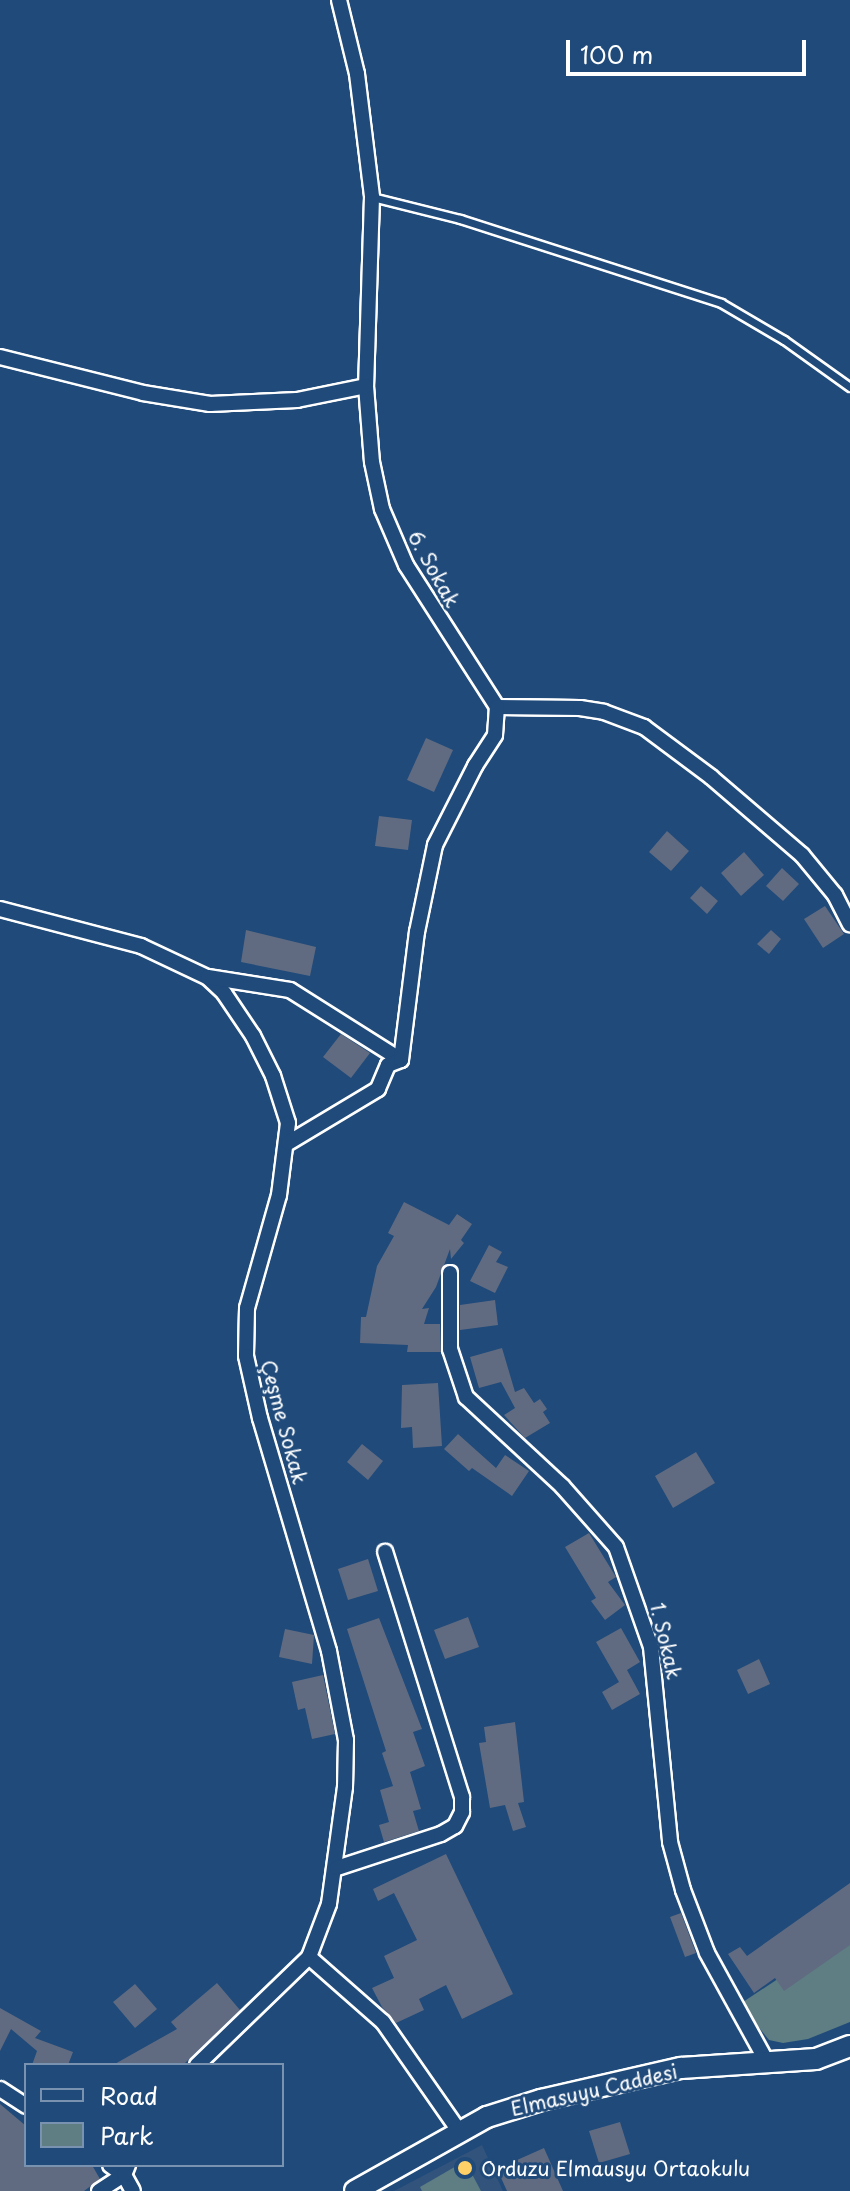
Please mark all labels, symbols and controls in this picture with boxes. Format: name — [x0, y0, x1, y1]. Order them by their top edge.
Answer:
scale bar — [570, 24, 810, 74]
text: 100 m — [580, 36, 653, 72]
street label: 6. Sokak — [403, 526, 465, 612]
street label: Çeşme Sokak — [256, 1357, 312, 1487]
street label: 1. Sokak — [645, 1599, 687, 1683]
street label: Elmasuyu Caddesi — [507, 2059, 681, 2121]
legend — [24, 2063, 284, 2167]
text: Road — [100, 2077, 158, 2113]
text: Park — [100, 2117, 154, 2153]
place label: Orduzu Elmausyu Ortaokulu — [481, 2156, 751, 2180]
marker: Orduzu Elmausyu Ortaokulu — [456, 2159, 474, 2177]

